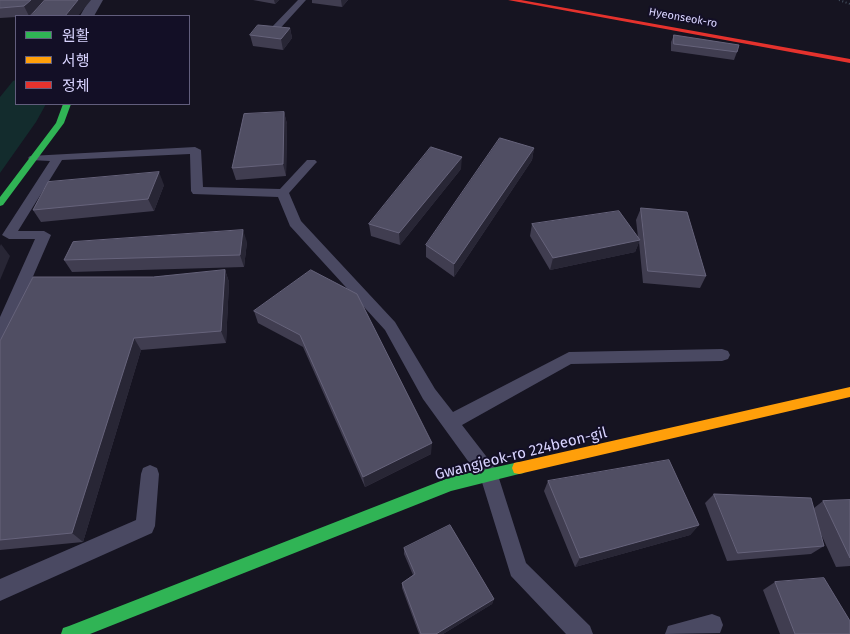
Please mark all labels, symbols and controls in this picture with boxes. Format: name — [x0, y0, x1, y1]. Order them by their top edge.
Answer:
street label: Hyeonseok-ro — [648, 5, 718, 31]
legend — [15, 15, 190, 105]
text: 원활 — [62, 27, 90, 45]
text: 서행 — [62, 52, 90, 70]
text: 정체 — [62, 77, 90, 95]
street label: Gwangjeok-ro 224beon-gil — [433, 424, 609, 484]

